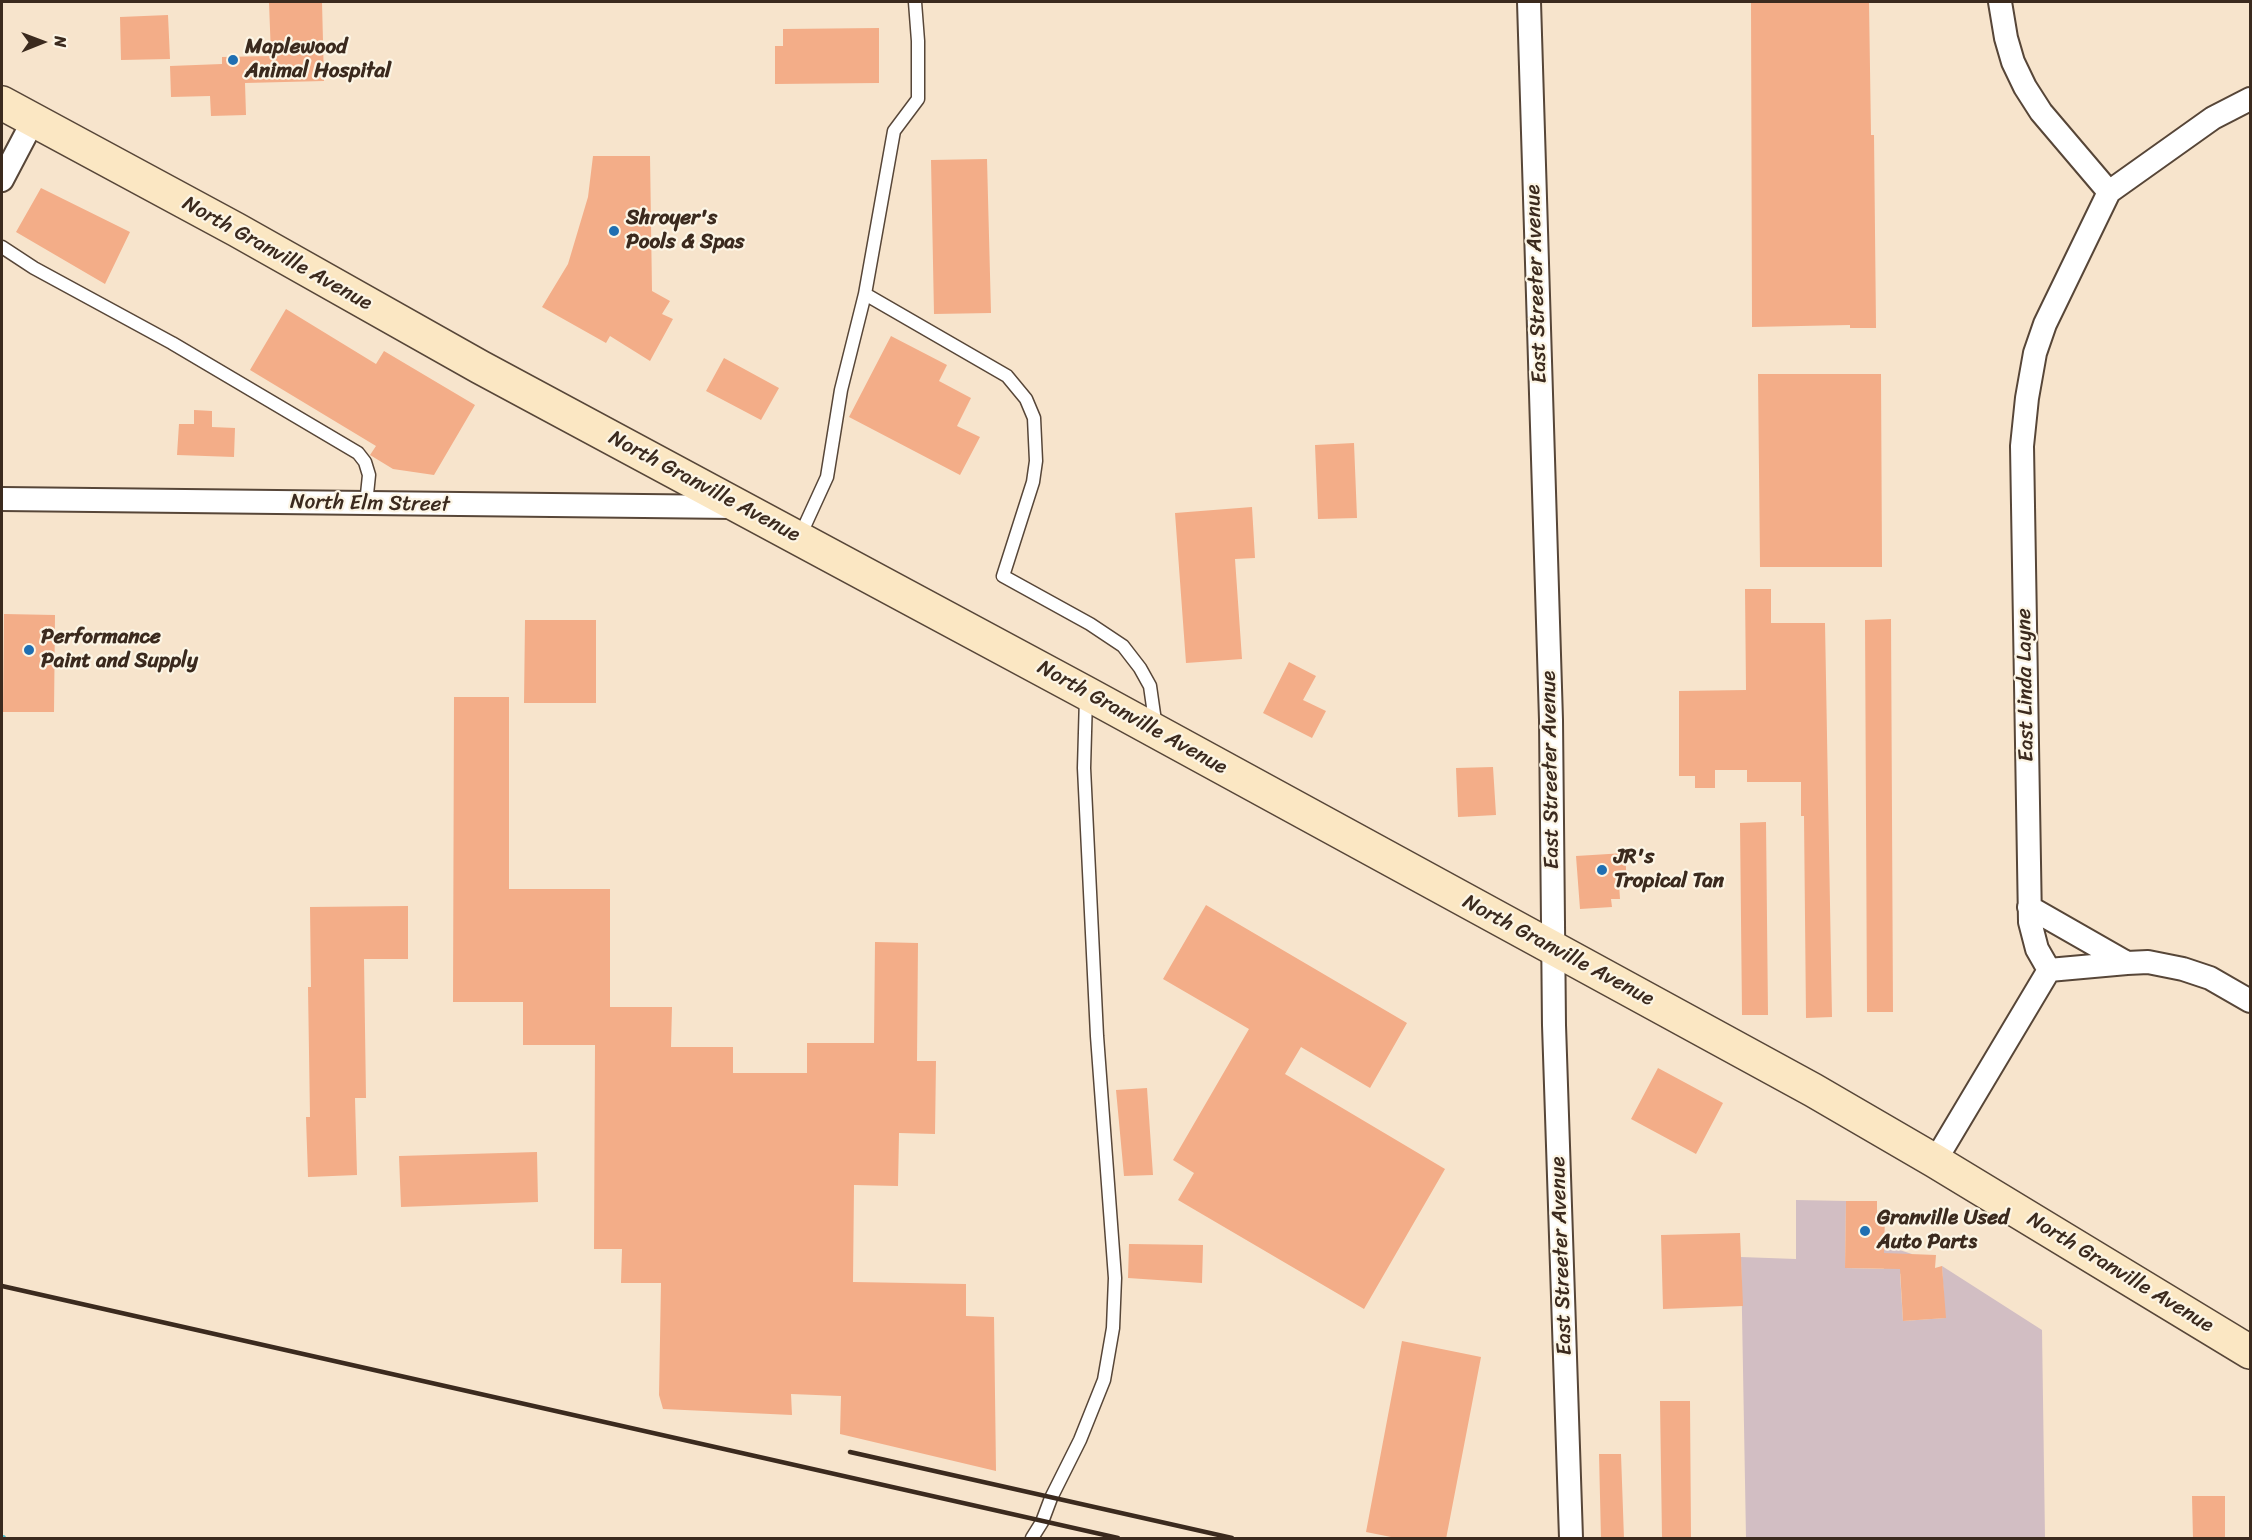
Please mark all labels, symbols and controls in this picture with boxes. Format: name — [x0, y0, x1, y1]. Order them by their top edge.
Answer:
north arrow — [12, 12, 72, 72]
place label: Maplewood Animal Hospital — [245, 35, 391, 85]
text: N — [46, 36, 75, 47]
marker: Maplewood Animal Hospital — [226, 53, 240, 67]
street label: East Streeter Avenue — [1521, 184, 1553, 384]
street label: North Granville Avenue — [178, 191, 376, 317]
place label: Shroyer's Pools & Spas — [626, 206, 744, 256]
marker: Shroyer's Pools & Spas — [607, 224, 621, 238]
street label: North Granville Avenue — [604, 426, 804, 548]
street label: North Elm Street — [290, 490, 450, 518]
street label: East Linda Layne — [2012, 608, 2040, 762]
place label: Performance Paint and Supply — [41, 625, 198, 675]
marker: Performance Paint and Supply — [22, 643, 36, 657]
street label: North Granville Avenue — [1033, 655, 1231, 781]
street label: East Streeter Avenue — [1537, 670, 1565, 870]
place label: JR's Tropical Tan — [1614, 845, 1724, 895]
marker: JR's Tropical Tan — [1595, 863, 1609, 877]
street label: North Granville Avenue — [1458, 890, 1658, 1012]
street label: East Streeter Avenue — [1546, 1156, 1578, 1356]
place label: Granville Used Auto Parts — [1877, 1206, 2009, 1256]
street label: North Granville Avenue — [2022, 1207, 2218, 1339]
marker: Granville Used Auto Parts — [1858, 1224, 1872, 1238]

